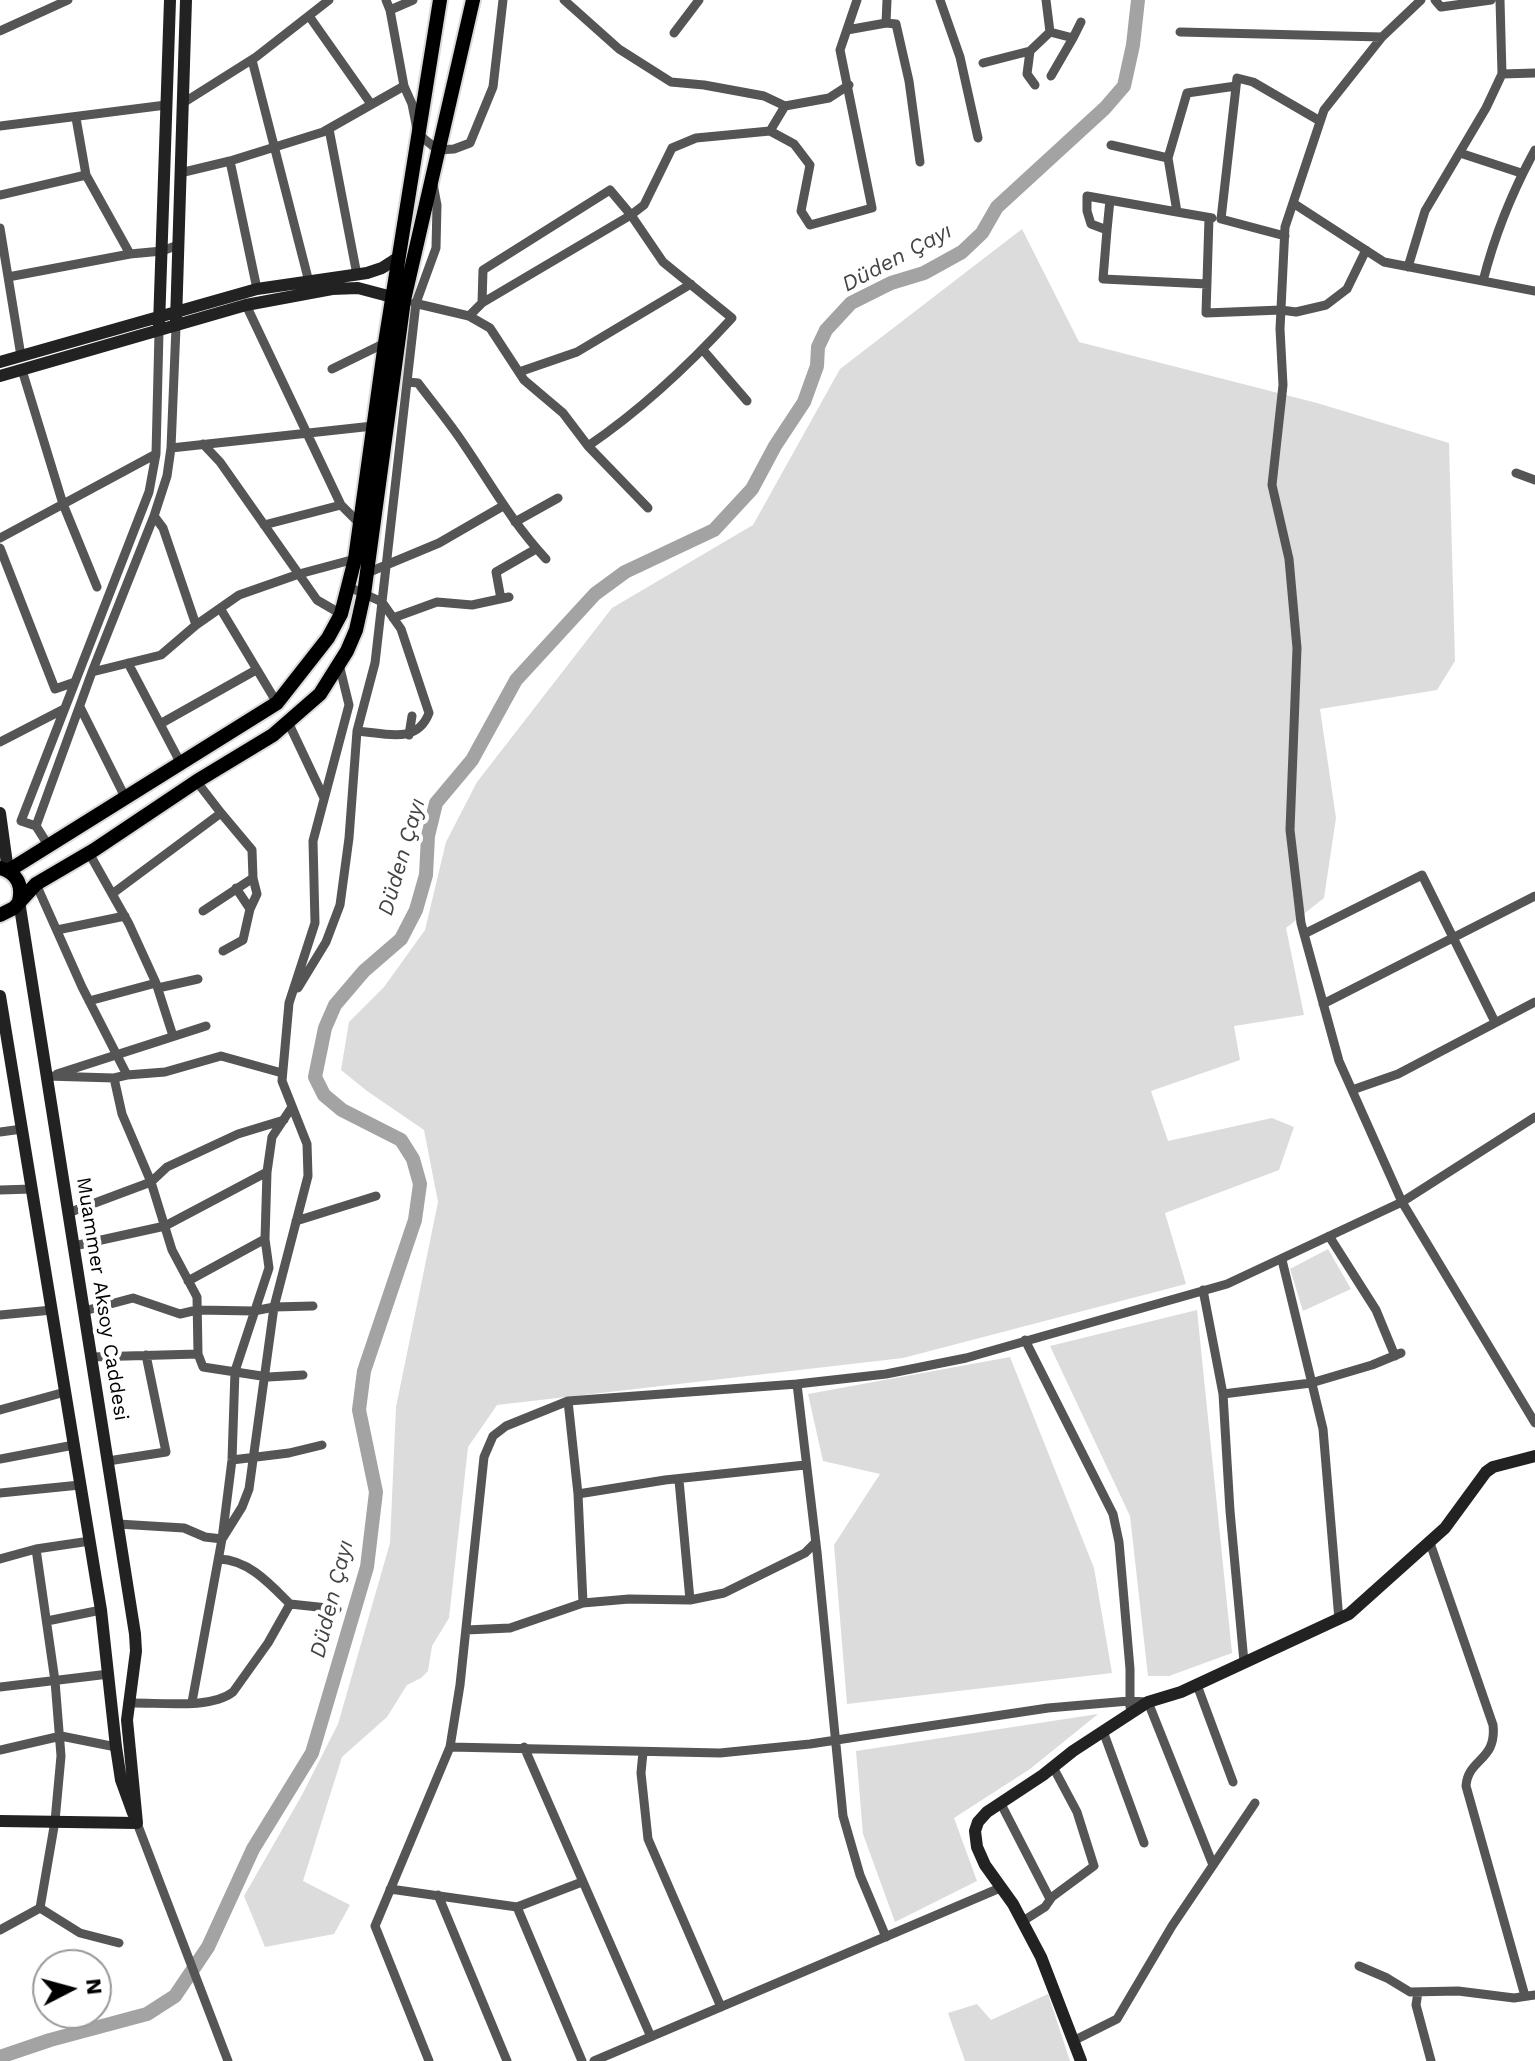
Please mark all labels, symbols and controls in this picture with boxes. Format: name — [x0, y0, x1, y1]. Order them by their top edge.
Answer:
water label: Düden Çayı — [838, 218, 956, 298]
water label: Düden Çayı — [373, 795, 431, 919]
street label: Muammer Aksoy Caddesi — [71, 1175, 133, 1423]
water label: Düden Çayı — [305, 1537, 359, 1661]
north arrow — [32, 1949, 112, 2029]
text: N — [81, 1977, 108, 1996]

